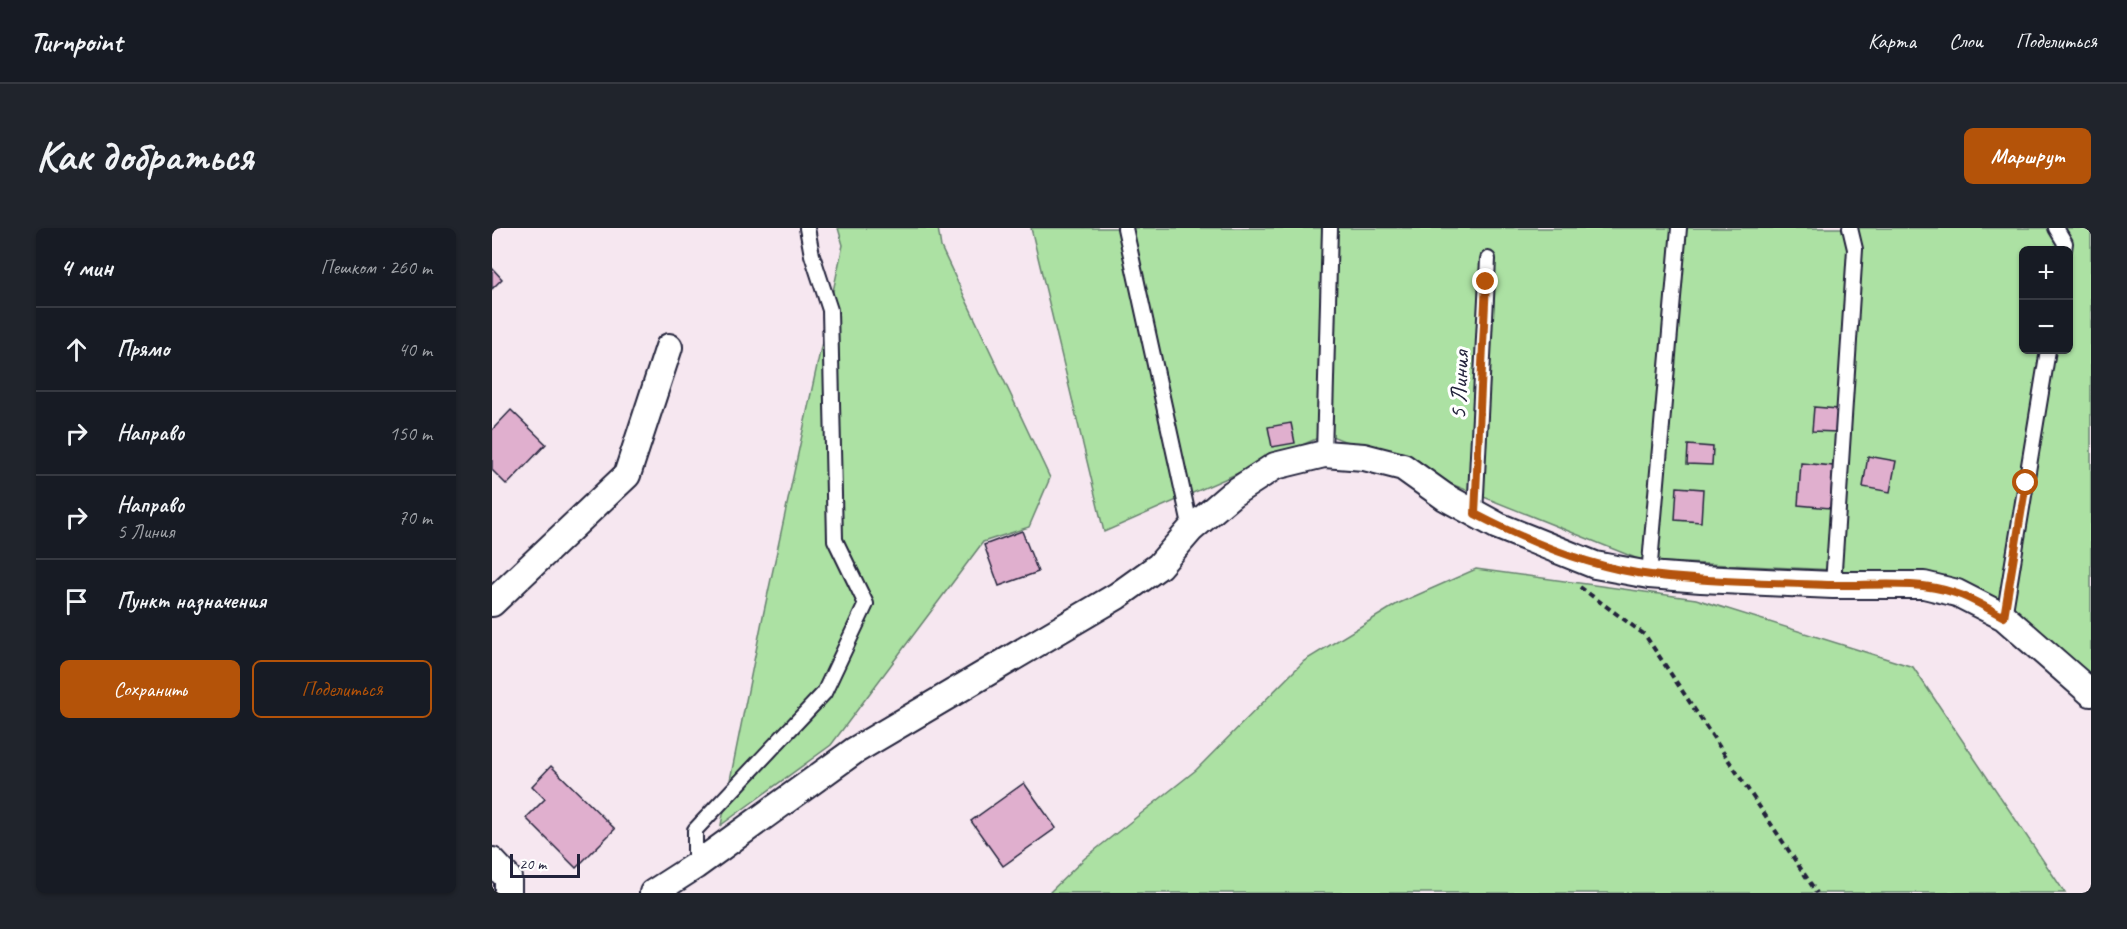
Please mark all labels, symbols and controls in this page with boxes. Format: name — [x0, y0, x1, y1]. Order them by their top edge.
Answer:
text: Turnpoint — [30, 24, 122, 59]
text: Карта — [1868, 28, 1916, 54]
text: Слои — [1949, 28, 1983, 54]
text: Поделиться — [2016, 28, 2097, 54]
button: Маршрут — [1964, 128, 2091, 184]
text: Как добраться — [36, 130, 253, 183]
map controls — [2019, 246, 2073, 354]
button: + — [2019, 246, 2073, 300]
text: 4 мин — [60, 251, 113, 284]
text: Пешком · 260 m — [320, 255, 432, 280]
route end — [1472, 268, 1498, 294]
button: − — [2019, 300, 2073, 354]
icon: ahead — [60, 333, 93, 366]
text: Прямо — [117, 335, 169, 363]
text: 40 m — [398, 337, 432, 362]
street label: 5 Линия — [1442, 348, 1476, 420]
icon: right — [60, 417, 93, 450]
text: Направо — [117, 419, 184, 447]
text: 150 m — [389, 421, 432, 446]
route start — [2012, 469, 2038, 495]
text: Направо — [117, 491, 184, 519]
icon: right — [60, 501, 93, 534]
text: 70 m — [398, 505, 432, 530]
text: 5 Линия — [117, 519, 174, 544]
icon: arrive — [60, 585, 93, 618]
text: Пункт назначения — [117, 587, 266, 615]
button: Сохранить — [60, 660, 240, 718]
button: Поделиться — [252, 660, 432, 718]
scale bar — [510, 851, 580, 878]
text: 20 m — [519, 854, 546, 874]

